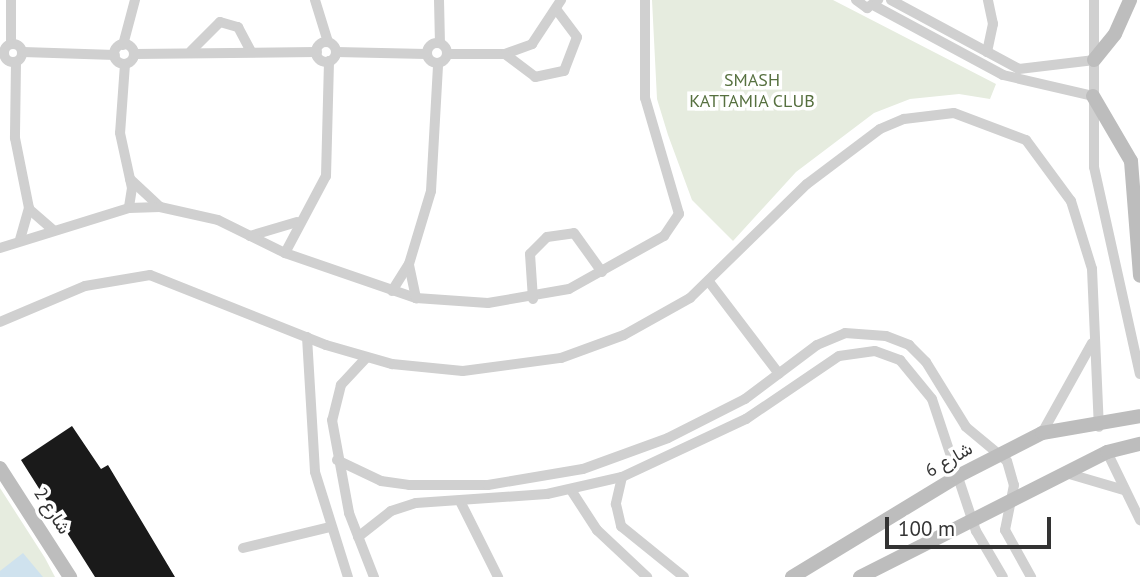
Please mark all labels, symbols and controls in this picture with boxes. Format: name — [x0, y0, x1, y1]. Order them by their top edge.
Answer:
park label: SMASH KATTAMIA CLUB — [689, 70, 815, 112]
street label: شارع 6 — [922, 438, 976, 482]
street label: شارع 2 — [29, 484, 75, 538]
scale bar — [888, 504, 1054, 548]
text: 100 m — [898, 515, 955, 542]

